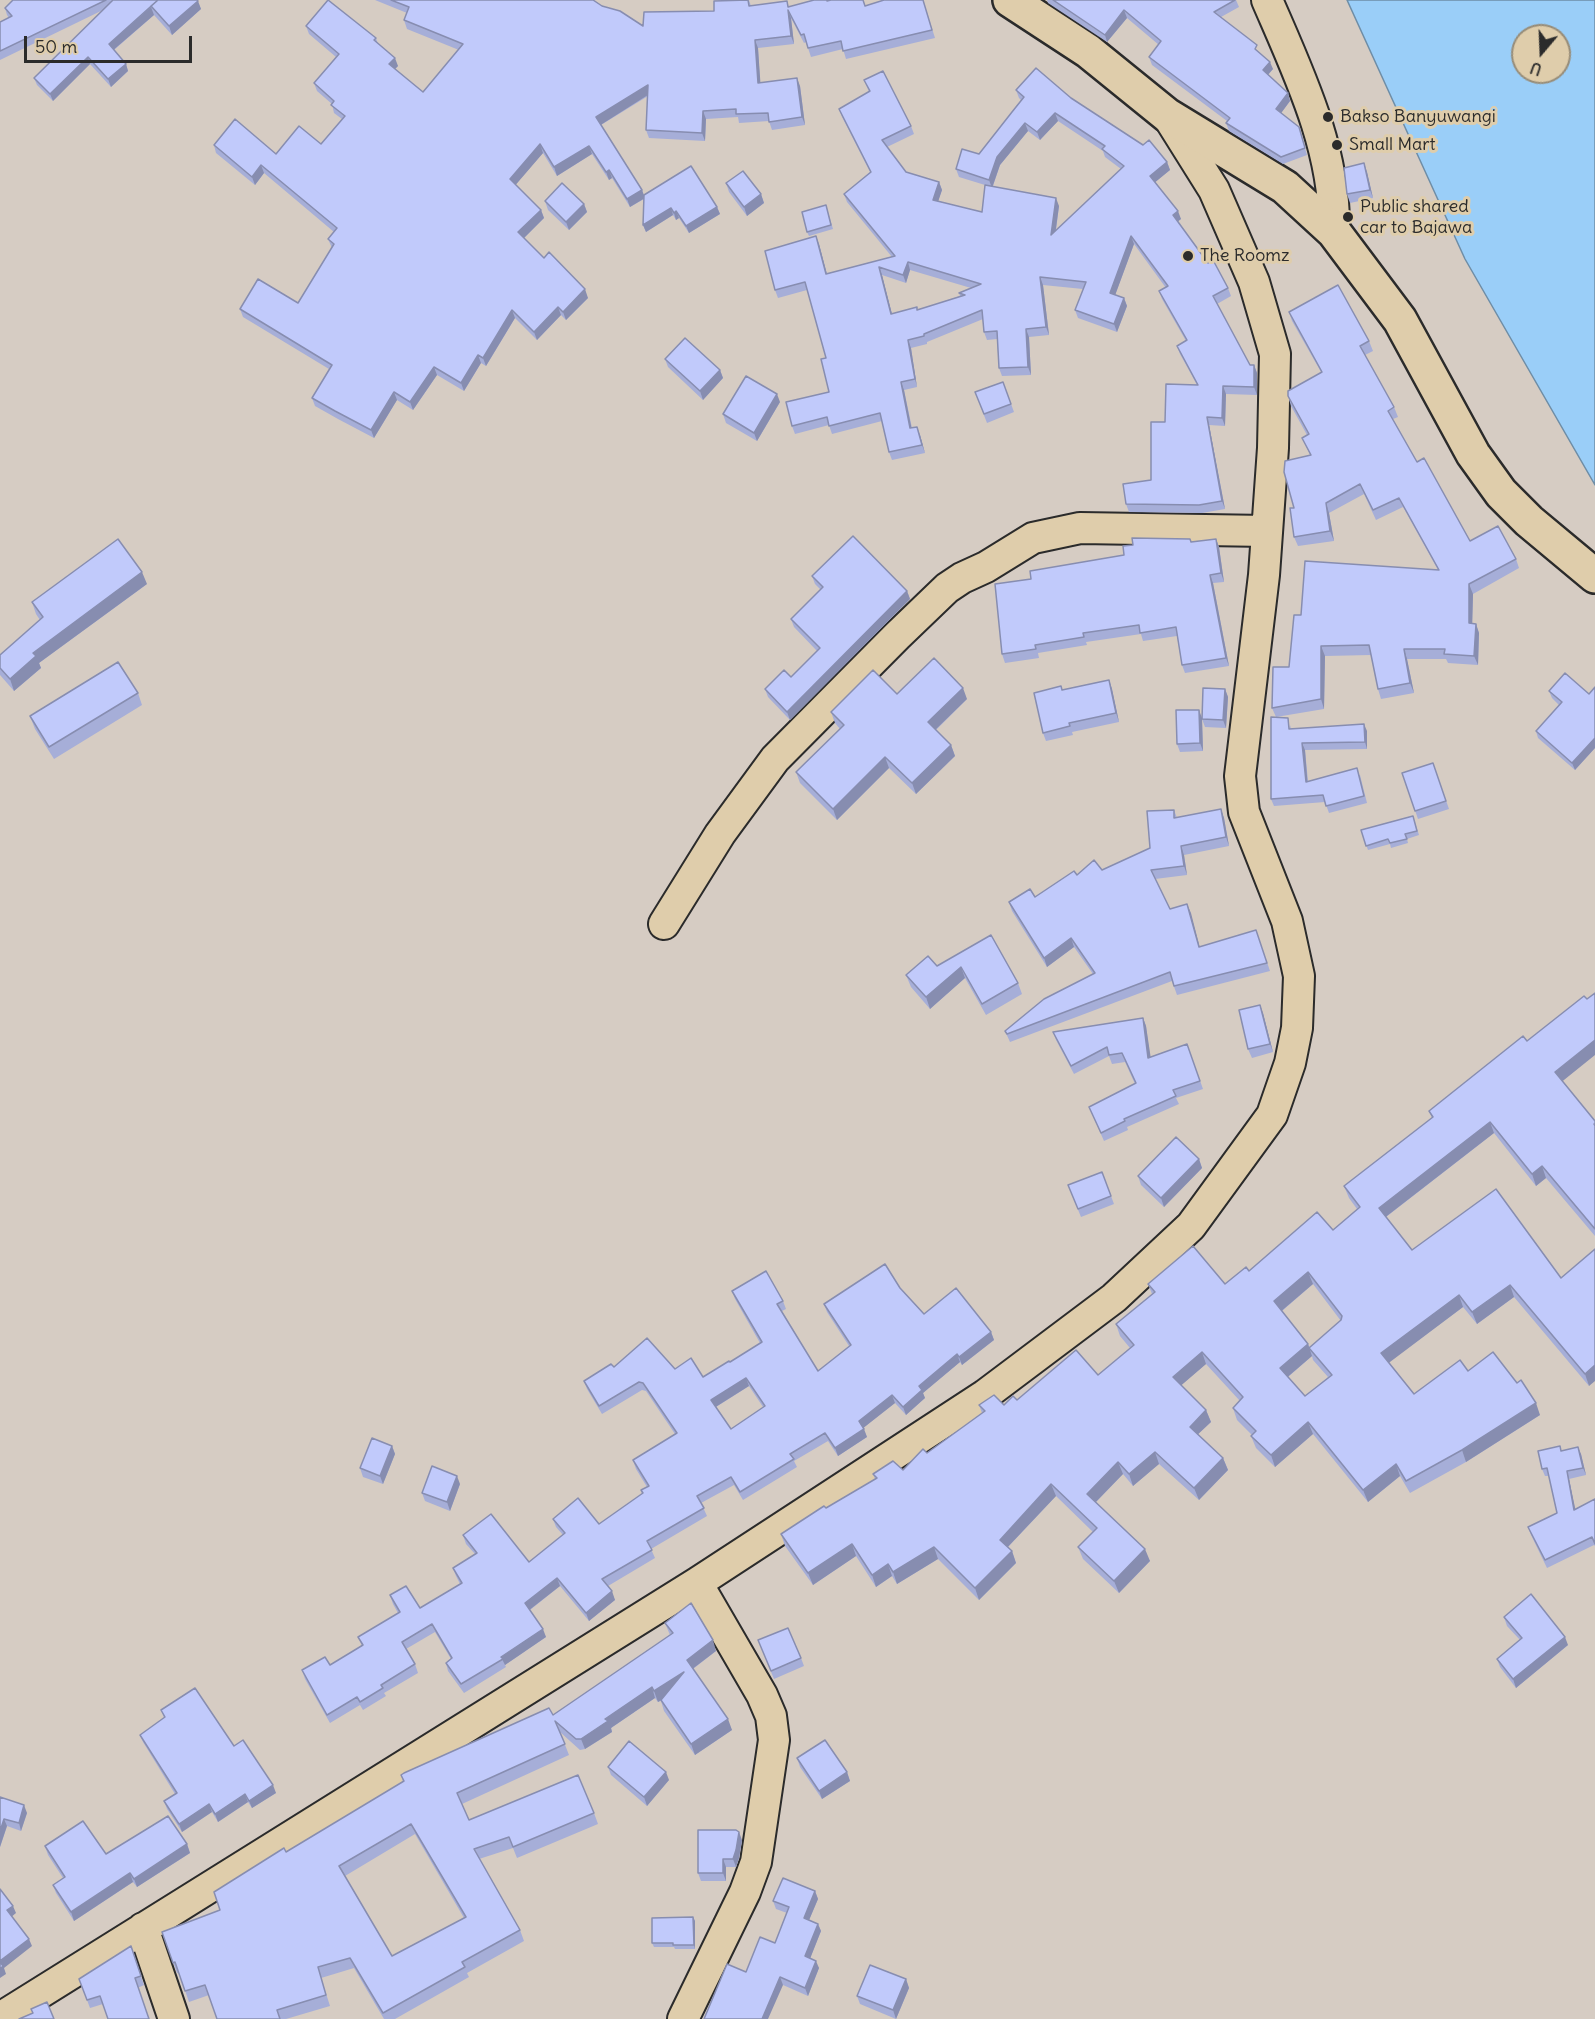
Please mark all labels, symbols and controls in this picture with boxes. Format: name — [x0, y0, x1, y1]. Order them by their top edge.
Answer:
scale bar — [27, 24, 195, 62]
north arrow — [1511, 24, 1571, 84]
text: 50 m — [35, 35, 77, 58]
text: U — [1527, 58, 1544, 80]
place label: Bakso Banyuwangi — [1340, 106, 1496, 128]
marker: Bakso Banyuwangi — [1321, 110, 1335, 124]
place label: Small Mart — [1349, 134, 1436, 156]
marker: Small Mart — [1330, 138, 1344, 152]
place label: Public shared car to Bajawa — [1360, 196, 1472, 238]
marker: Public shared car to Bajawa — [1341, 210, 1355, 224]
place label: The Roomz — [1200, 245, 1290, 267]
marker: The Roomz — [1181, 249, 1195, 263]

